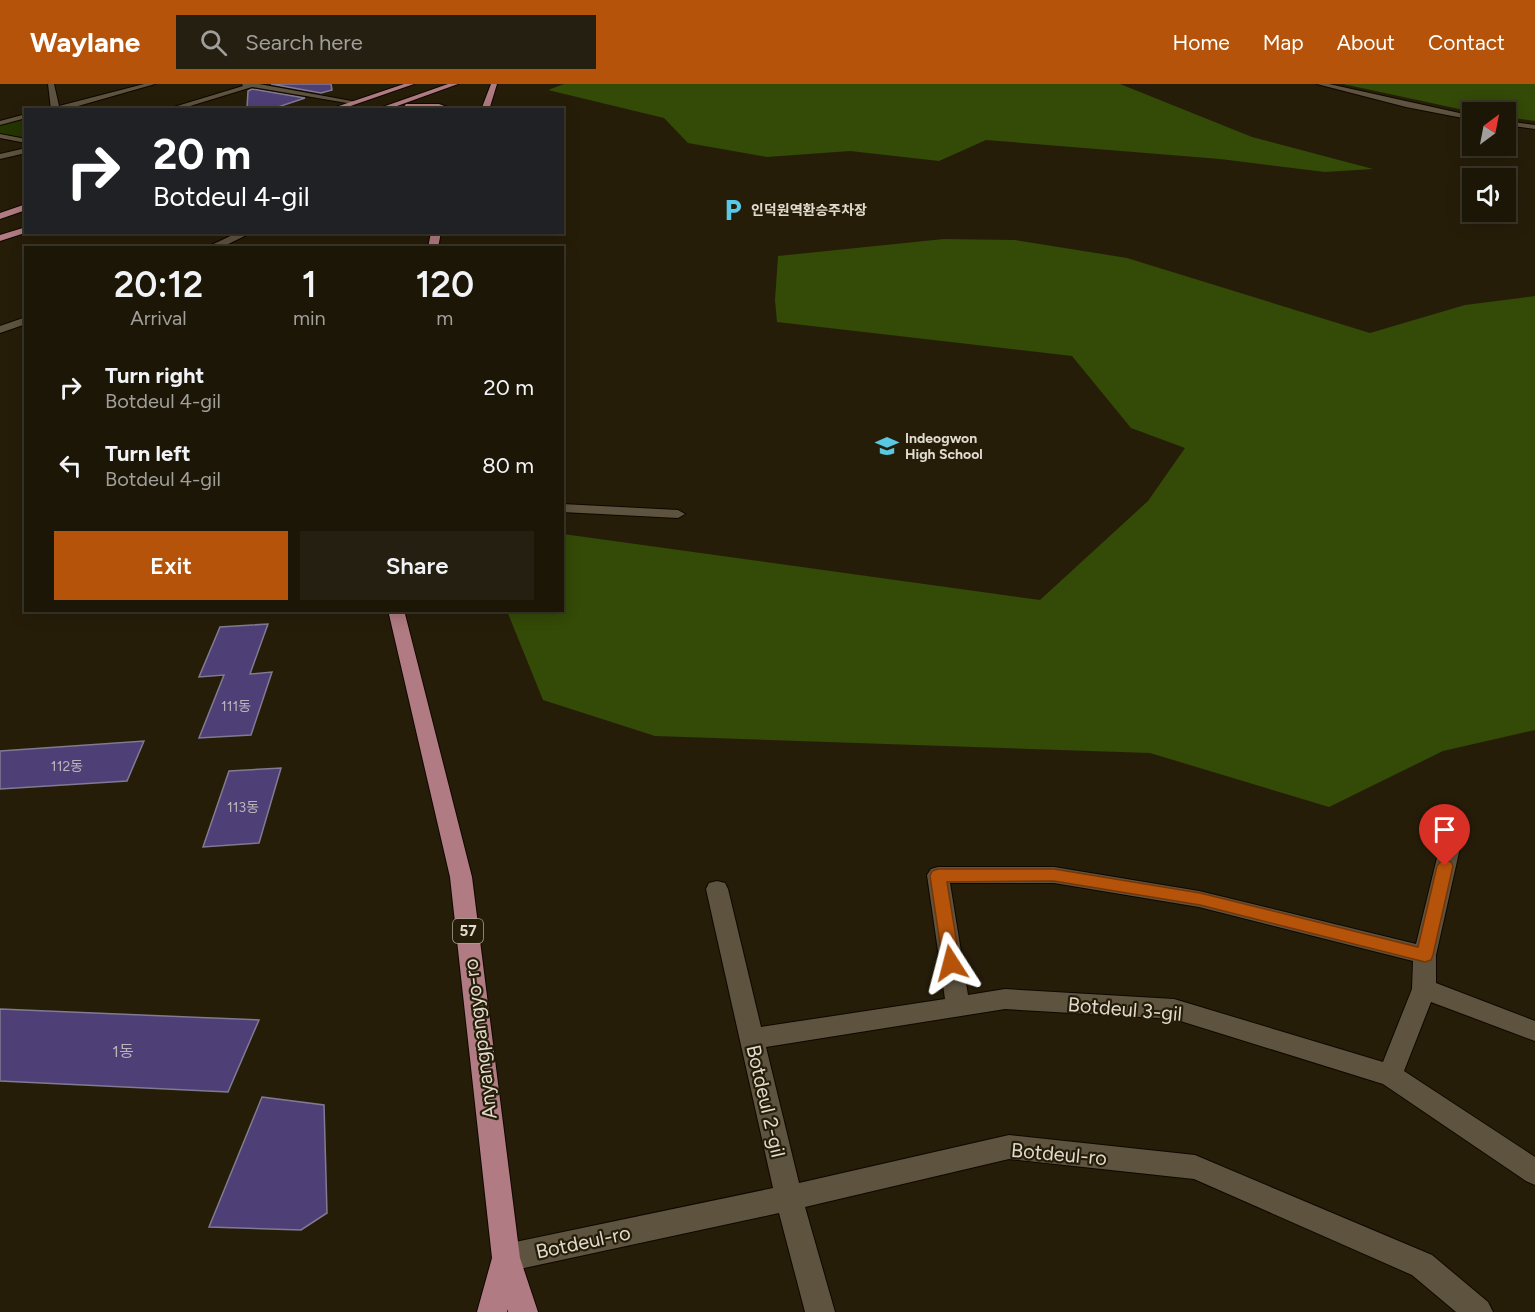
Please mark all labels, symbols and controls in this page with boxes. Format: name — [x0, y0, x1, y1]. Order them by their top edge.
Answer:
search box — [176, 15, 596, 69]
text: Waylane — [30, 25, 140, 59]
icon: search — [197, 26, 230, 59]
text: Search here — [245, 29, 363, 56]
text: Home — [1173, 30, 1230, 55]
text: Map — [1263, 30, 1304, 55]
text: About — [1337, 30, 1395, 55]
text: Contact — [1428, 30, 1505, 55]
north arrow — [1462, 102, 1516, 156]
map controls — [1462, 102, 1516, 222]
text: 20 m — [153, 129, 251, 180]
icon: right — [54, 132, 132, 210]
button: sound — [1462, 168, 1516, 222]
text: Botdeul 4-gil — [153, 180, 310, 213]
parking icon: 인덕원역환승주차장 — [720, 197, 746, 223]
place label: 인덕원역환승주차장 — [751, 202, 867, 219]
text: 20:12 — [114, 263, 203, 306]
text: 1 — [302, 263, 317, 306]
text: 120 — [415, 263, 474, 306]
text: Arrival — [130, 306, 187, 330]
text: min — [293, 306, 326, 330]
text: m — [436, 306, 453, 330]
text: Turn right — [105, 362, 204, 389]
icon: right — [54, 371, 87, 404]
text: 20 m — [483, 374, 534, 401]
text: Botdeul 4-gil — [105, 389, 221, 413]
place label: Indeogwon High School — [905, 430, 983, 463]
school or university icon: Indeogwon High School — [874, 433, 900, 459]
text: Turn left — [105, 440, 191, 467]
icon: left — [54, 449, 87, 482]
text: 80 m — [482, 452, 534, 479]
text: Botdeul 4-gil — [105, 467, 221, 491]
button: Exit — [54, 531, 288, 600]
button: Share — [300, 531, 534, 600]
house number: 111동 — [221, 698, 251, 715]
house number: 112동 — [51, 758, 83, 775]
house number: 113동 — [227, 799, 259, 816]
pin — [1419, 804, 1470, 866]
icon: arrive — [1428, 813, 1461, 846]
road number: 57 — [453, 919, 483, 943]
position arrow — [919, 931, 983, 995]
street label: Anyangpangyo-ro — [458, 957, 502, 1121]
street label: Botdeul 3-gil — [1067, 992, 1183, 1026]
house number: 1동 — [112, 1042, 134, 1061]
street label: Botdeul 2-gil — [741, 1042, 791, 1160]
street label: Botdeul-ro — [1010, 1138, 1108, 1170]
street label: Botdeul-ro — [533, 1220, 633, 1264]

